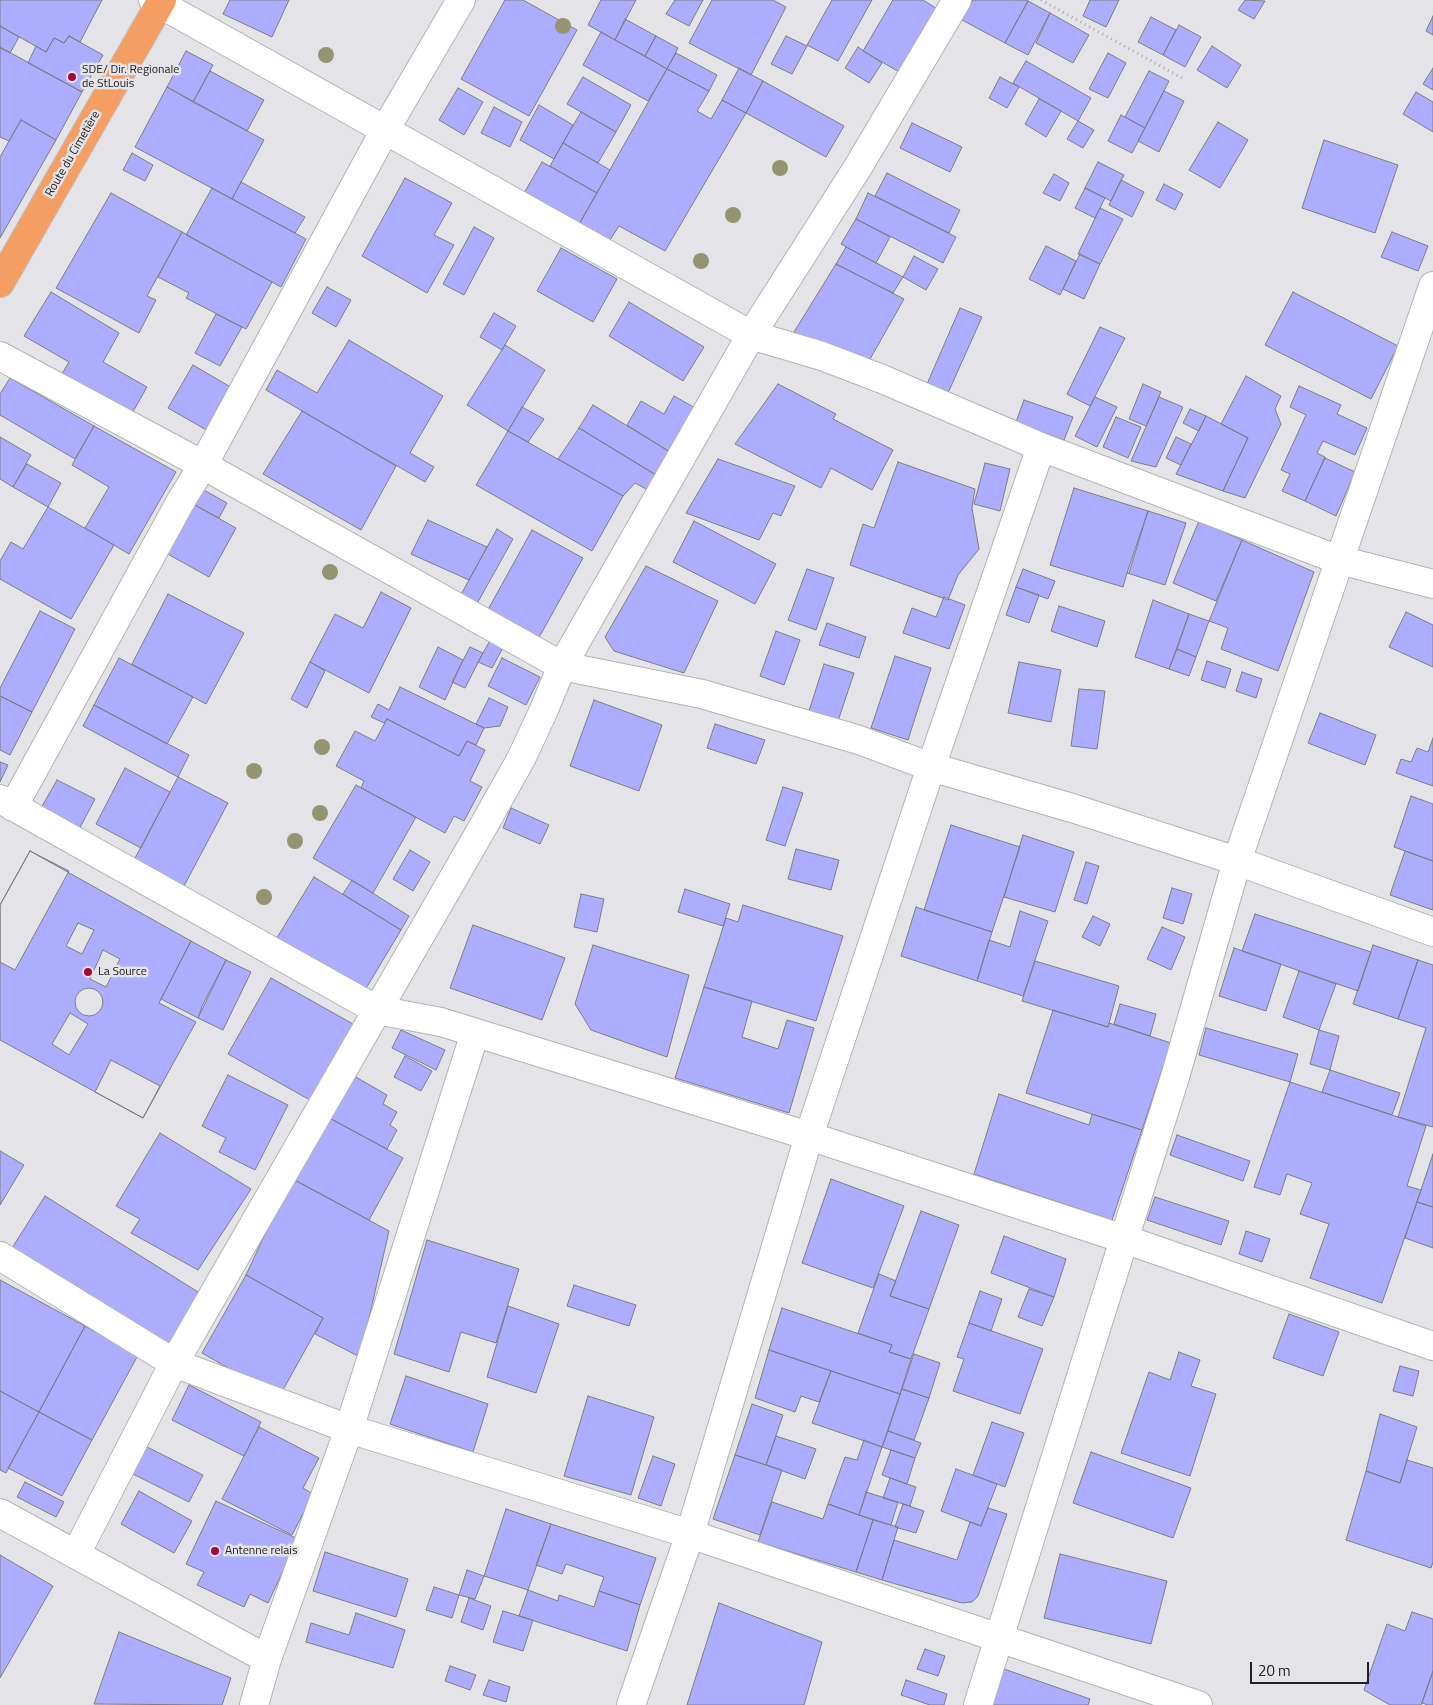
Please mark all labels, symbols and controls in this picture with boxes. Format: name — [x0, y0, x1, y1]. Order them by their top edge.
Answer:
place label: SDE/ Dir. Regionale de StLouis — [82, 63, 179, 91]
marker: SDE/ Dir. Regionale de StLouis — [66, 71, 78, 83]
street label: Route du Cimetière — [43, 109, 103, 199]
place label: La Source — [98, 965, 147, 979]
marker: La Source — [82, 966, 94, 978]
place label: Antenne relais — [225, 1544, 298, 1558]
marker: Antenne relais — [209, 1545, 221, 1557]
scale bar — [1253, 1652, 1372, 1684]
text: 20 m — [1258, 1659, 1291, 1682]

